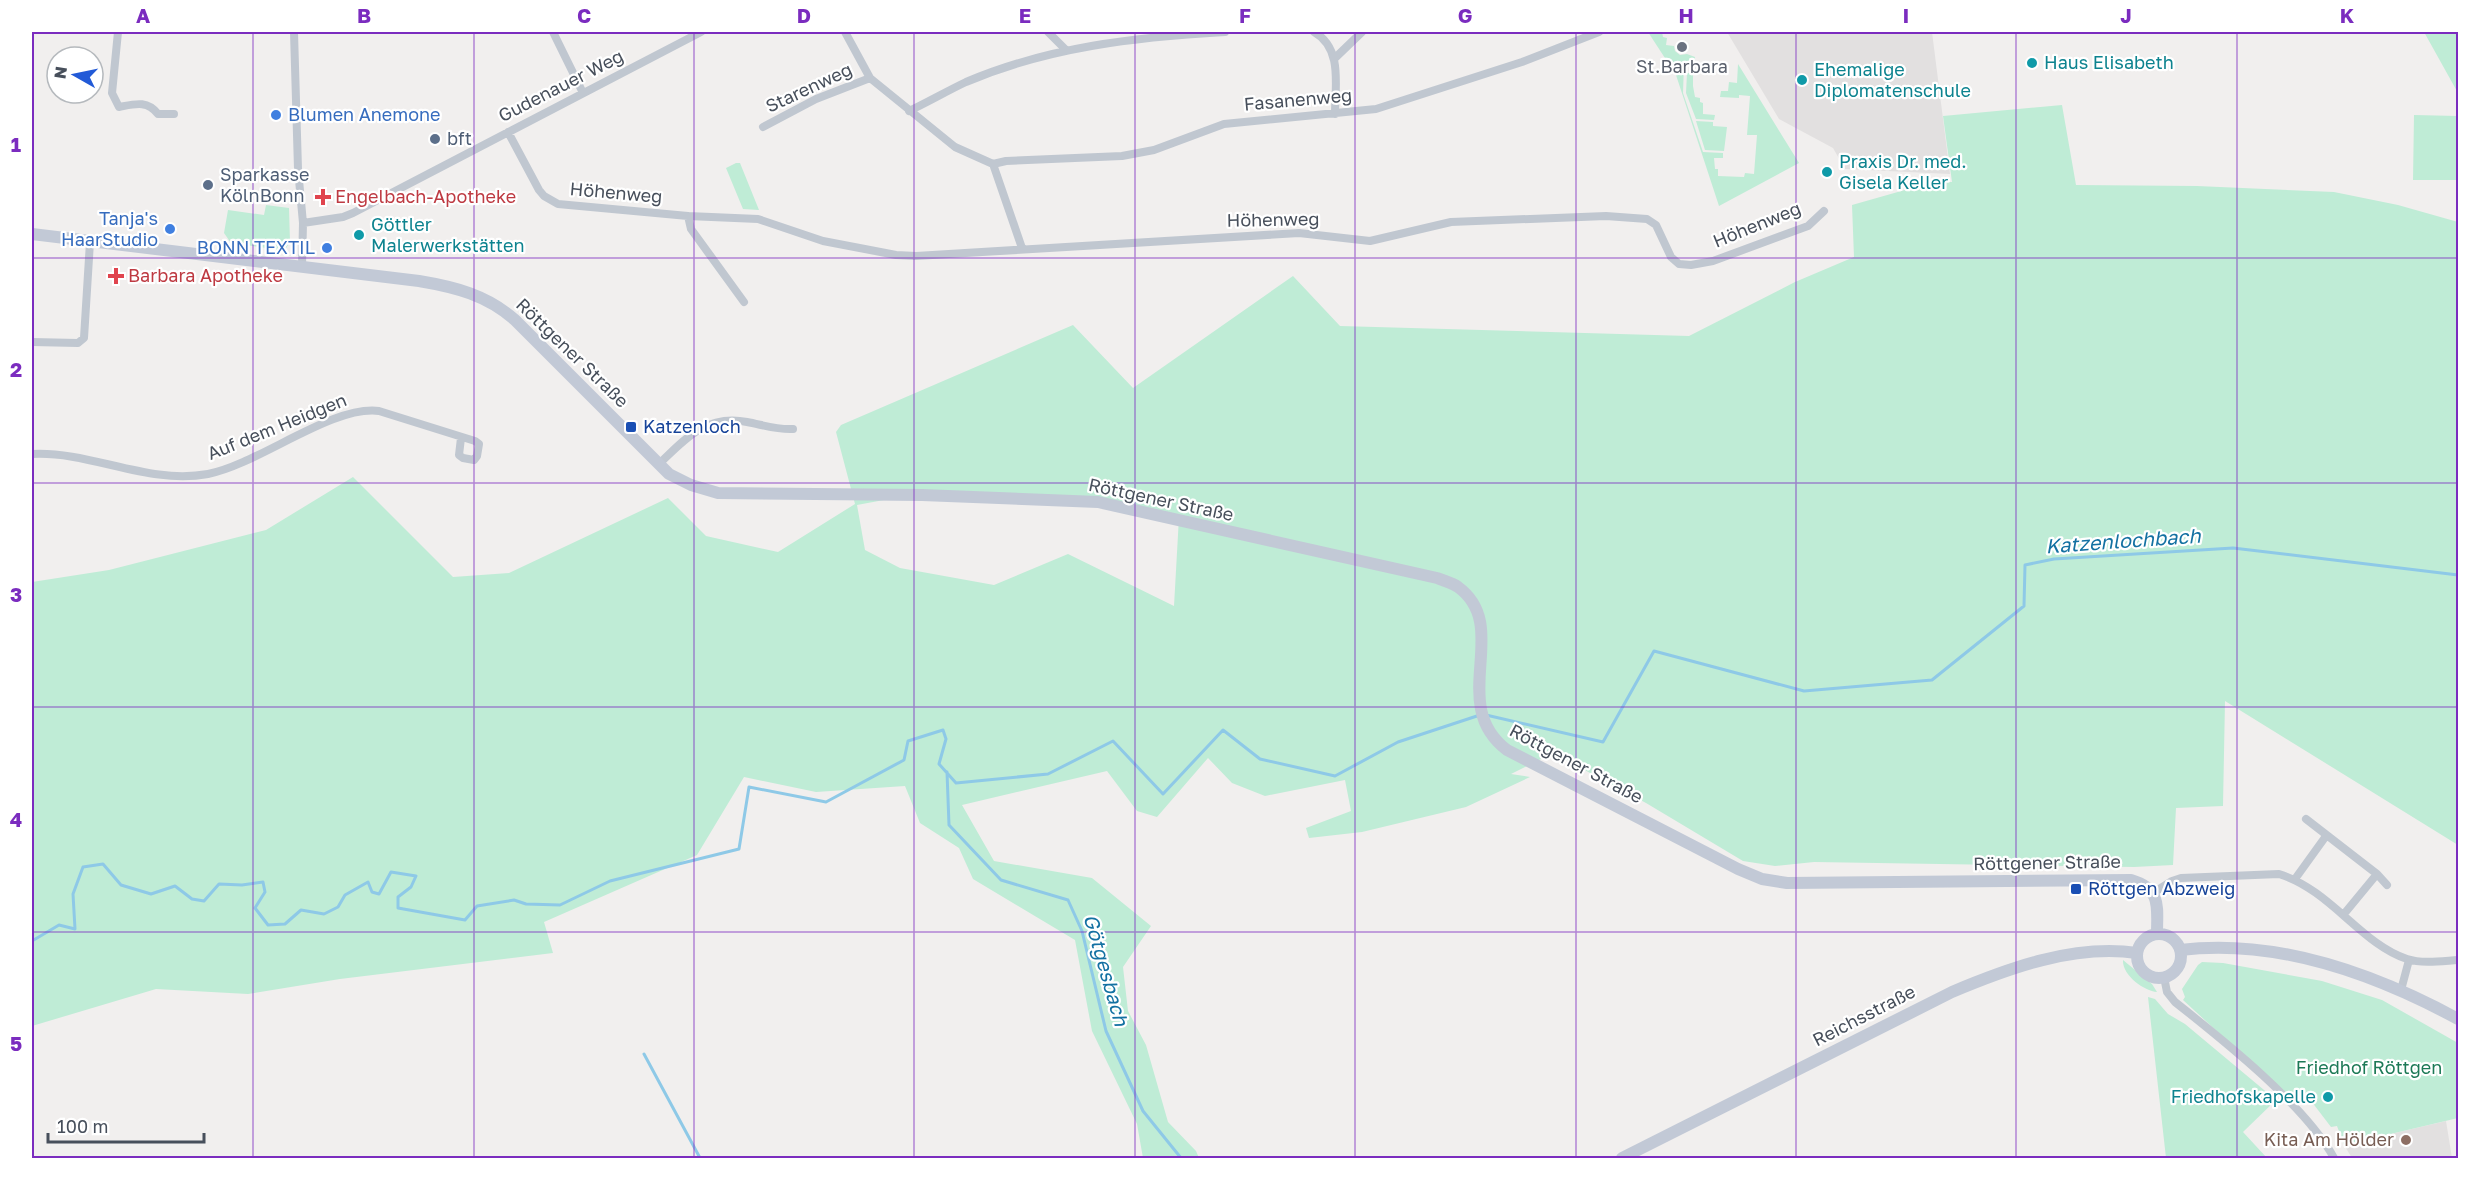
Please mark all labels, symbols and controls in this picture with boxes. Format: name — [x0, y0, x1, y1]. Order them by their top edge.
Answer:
text: A — [136, 3, 150, 27]
text: B — [357, 3, 371, 27]
text: C — [577, 3, 591, 27]
text: D — [797, 3, 811, 27]
text: E — [1019, 3, 1031, 27]
text: F — [1239, 3, 1251, 27]
text: G — [1458, 3, 1472, 27]
text: H — [1678, 3, 1694, 27]
text: I — [1903, 3, 1909, 27]
text: J — [2120, 3, 2132, 27]
text: K — [2340, 3, 2355, 27]
marker: St.Barbara — [1675, 40, 1689, 54]
street label: Gudenauer Weg — [494, 44, 627, 126]
north arrow — [45, 45, 105, 105]
place label: Haus Elisabeth — [2044, 51, 2174, 73]
place label: St.Barbara — [1636, 55, 1728, 77]
marker: Haus Elisabeth — [2025, 56, 2039, 70]
street label: Starenweg — [762, 58, 855, 117]
place label: Ehemalige Diplomatenschule — [1814, 58, 1971, 101]
text: N — [49, 65, 71, 80]
marker: Ehemalige Diplomatenschule — [1795, 73, 1809, 87]
street label: Fasanenweg — [1243, 83, 1353, 115]
place label: Blumen Anemone — [288, 103, 440, 125]
marker: Blumen Anemone — [269, 108, 283, 122]
place label: bft — [447, 127, 472, 149]
text: 1 — [11, 132, 21, 156]
marker: bft — [428, 132, 442, 146]
place label: Praxis Dr. med. Gisela Keller — [1839, 150, 1967, 193]
place label: Sparkasse KölnBonn — [220, 163, 309, 206]
marker: Praxis Dr. med. Gisela Keller — [1820, 165, 1834, 179]
street label: Höhenweg — [569, 177, 663, 207]
marker: Sparkasse KölnBonn — [201, 178, 215, 192]
place label: Engelbach-Apotheke — [335, 185, 516, 207]
marker: Engelbach-Apotheke — [316, 190, 330, 204]
street label: Höhenweg — [1709, 196, 1804, 252]
place label: Tanja's HaarStudio — [61, 207, 158, 250]
street label: Höhenweg — [1226, 207, 1320, 231]
place label: Göttler Malerwerkstätten — [371, 213, 525, 256]
marker: Tanja's HaarStudio — [163, 222, 177, 236]
marker: Göttler Malerwerkstätten — [352, 228, 366, 242]
place label: BONN TEXTIL — [197, 236, 315, 258]
marker: BONN TEXTIL — [320, 241, 334, 255]
place label: Barbara Apotheke — [128, 264, 283, 286]
marker: Barbara Apotheke — [109, 269, 123, 283]
street label: Röttgener Straße — [512, 293, 634, 412]
text: 2 — [10, 357, 22, 381]
street label: Auf dem Heidgen — [204, 388, 349, 464]
place label: Katzenloch — [643, 415, 741, 437]
marker: Katzenloch — [624, 420, 638, 434]
street label: Röttgener Straße — [1087, 473, 1236, 525]
water label: Katzenlochbach — [2045, 523, 2202, 557]
text: 3 — [10, 582, 22, 606]
street label: Röttgener Straße — [1506, 719, 1647, 808]
text: 4 — [10, 807, 22, 831]
street label: Röttgener Straße — [1973, 850, 2121, 874]
place label: Röttgen Abzweig — [2088, 877, 2235, 899]
marker: Röttgen Abzweig — [2069, 882, 2083, 896]
water label: Götgesbach — [1079, 911, 1135, 1029]
street label: Reichsstraße — [1808, 980, 1919, 1050]
text: 5 — [10, 1031, 22, 1055]
park label: Friedhof Röttgen — [2296, 1056, 2442, 1078]
place label: Friedhofskapelle — [2171, 1085, 2316, 1107]
marker: Friedhofskapelle — [2321, 1090, 2335, 1104]
scale bar — [48, 1106, 204, 1144]
text: 100 m — [57, 1115, 108, 1137]
place label: Kita Am Hölder — [2264, 1128, 2394, 1150]
marker: Kita Am Hölder — [2399, 1133, 2413, 1147]

